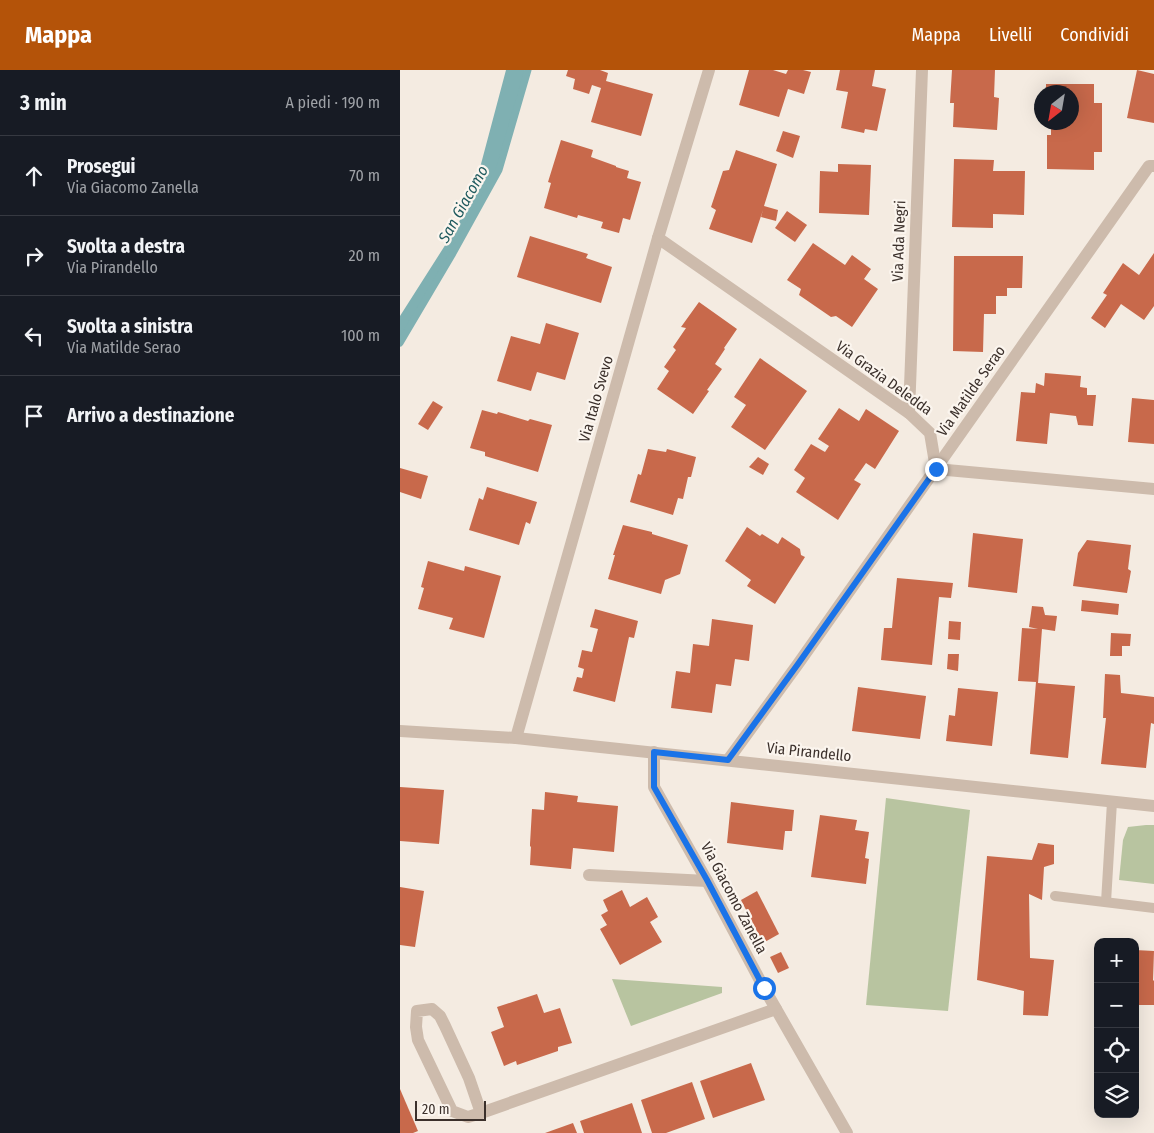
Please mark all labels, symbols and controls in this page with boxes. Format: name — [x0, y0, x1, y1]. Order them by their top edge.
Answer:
text: Mappa — [25, 21, 92, 49]
text: Mappa — [912, 24, 961, 46]
text: Livelli — [989, 24, 1032, 46]
text: Condividi — [1060, 24, 1129, 46]
north arrow — [1034, 85, 1079, 130]
text: 3 min — [20, 90, 67, 116]
text: A piedi · 190 m — [285, 93, 380, 112]
text: Prosegui — [67, 155, 136, 178]
icon: ahead — [20, 162, 48, 190]
water label: San Giacomo — [434, 162, 492, 247]
text: 70 m — [349, 166, 380, 185]
text: Via Giacomo Zanella — [67, 178, 199, 197]
street label: Via Ada Negri — [889, 200, 909, 282]
text: Svolta a destra — [67, 235, 185, 258]
icon: right — [20, 242, 48, 270]
text: 20 m — [349, 246, 380, 265]
text: Via Pirandello — [67, 258, 158, 277]
text: Svolta a sinistra — [67, 315, 193, 338]
icon: left — [20, 322, 48, 350]
text: 100 m — [341, 326, 380, 345]
street label: Via Grazia Deledda — [832, 337, 936, 419]
text: Via Matilde Serao — [67, 338, 181, 357]
street label: Via Matilde Serao — [933, 342, 1009, 440]
street label: Via Italo Svevo — [575, 354, 617, 444]
icon: arrive — [20, 402, 48, 430]
text: Arrivo a destinazione — [67, 404, 234, 427]
route end — [925, 458, 948, 481]
street label: Via Pirandello — [766, 739, 852, 765]
street label: Via Giacomo Zanella — [697, 839, 771, 957]
map controls — [1094, 938, 1139, 1118]
button: + — [1094, 938, 1139, 983]
route start — [753, 977, 776, 1000]
button: − — [1094, 983, 1139, 1028]
button: locate — [1094, 1028, 1139, 1073]
button: layers — [1094, 1073, 1139, 1118]
scale bar — [415, 1098, 486, 1121]
text: 20 m — [422, 1101, 450, 1118]

